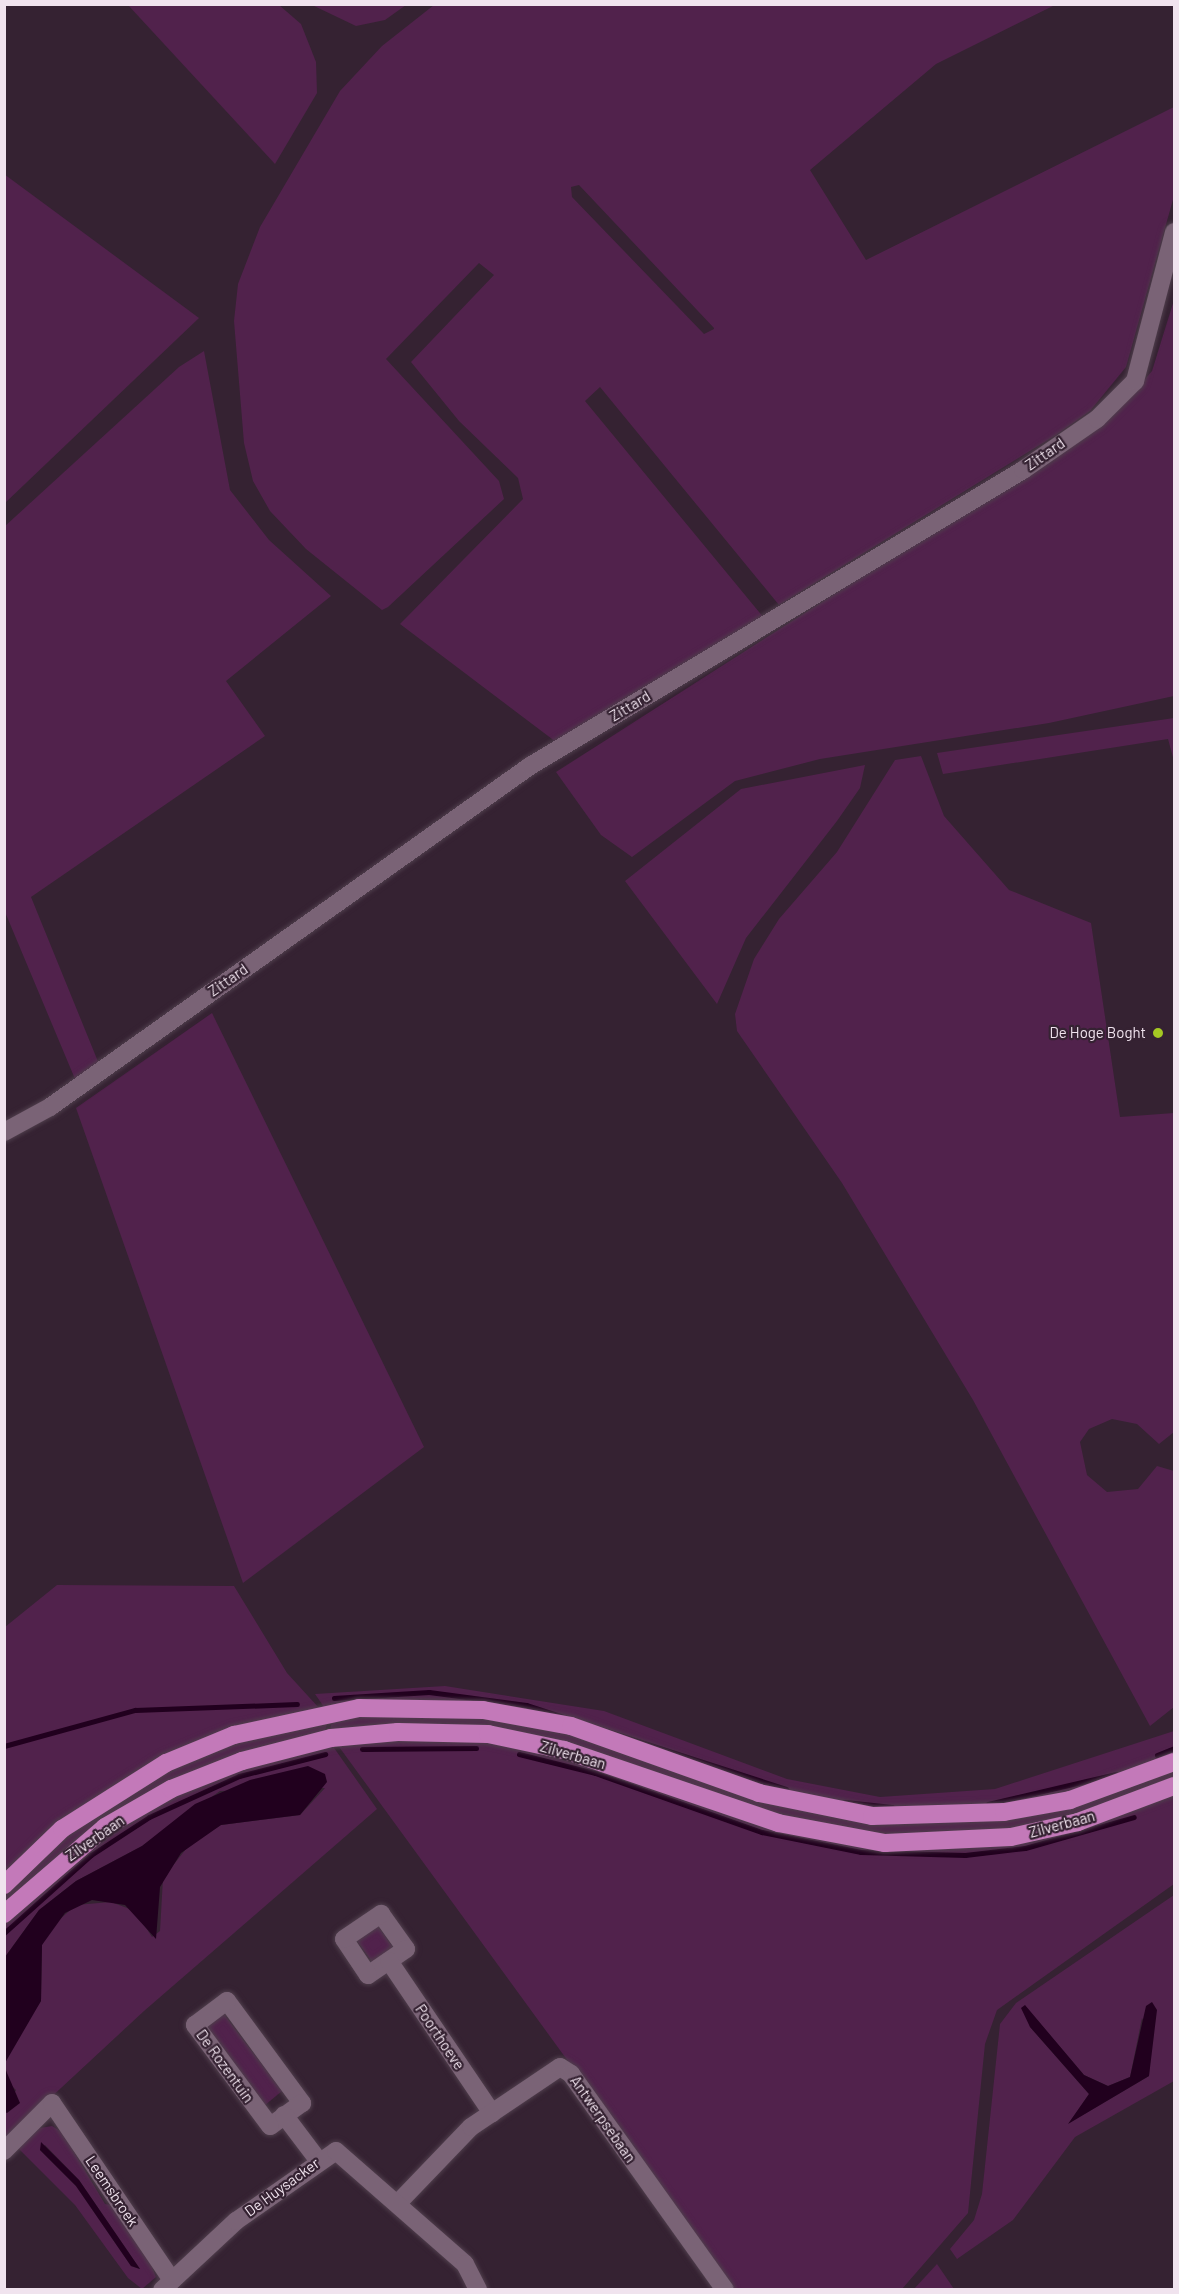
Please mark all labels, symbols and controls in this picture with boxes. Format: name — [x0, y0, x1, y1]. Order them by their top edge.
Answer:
street label: Zittard — [1022, 434, 1068, 474]
street label: Zittard — [606, 687, 654, 725]
street label: Zittard — [205, 960, 251, 1000]
place label: De Hoge Boght — [1050, 1024, 1146, 1042]
marker: De Hoge Boght — [1151, 1026, 1165, 1040]
street label: Zilverbaan — [538, 1737, 608, 1773]
street label: Zilverbaan — [1027, 1807, 1097, 1841]
street label: Zilverbaan — [62, 1811, 128, 1865]
street label: Poorthoeve — [412, 2001, 468, 2073]
street label: De Rozentuin — [193, 2026, 257, 2106]
street label: Antwerpsebaan — [566, 2072, 640, 2166]
street label: Leemsbroek — [82, 2152, 142, 2230]
street label: De Huysacker — [241, 2154, 323, 2220]

